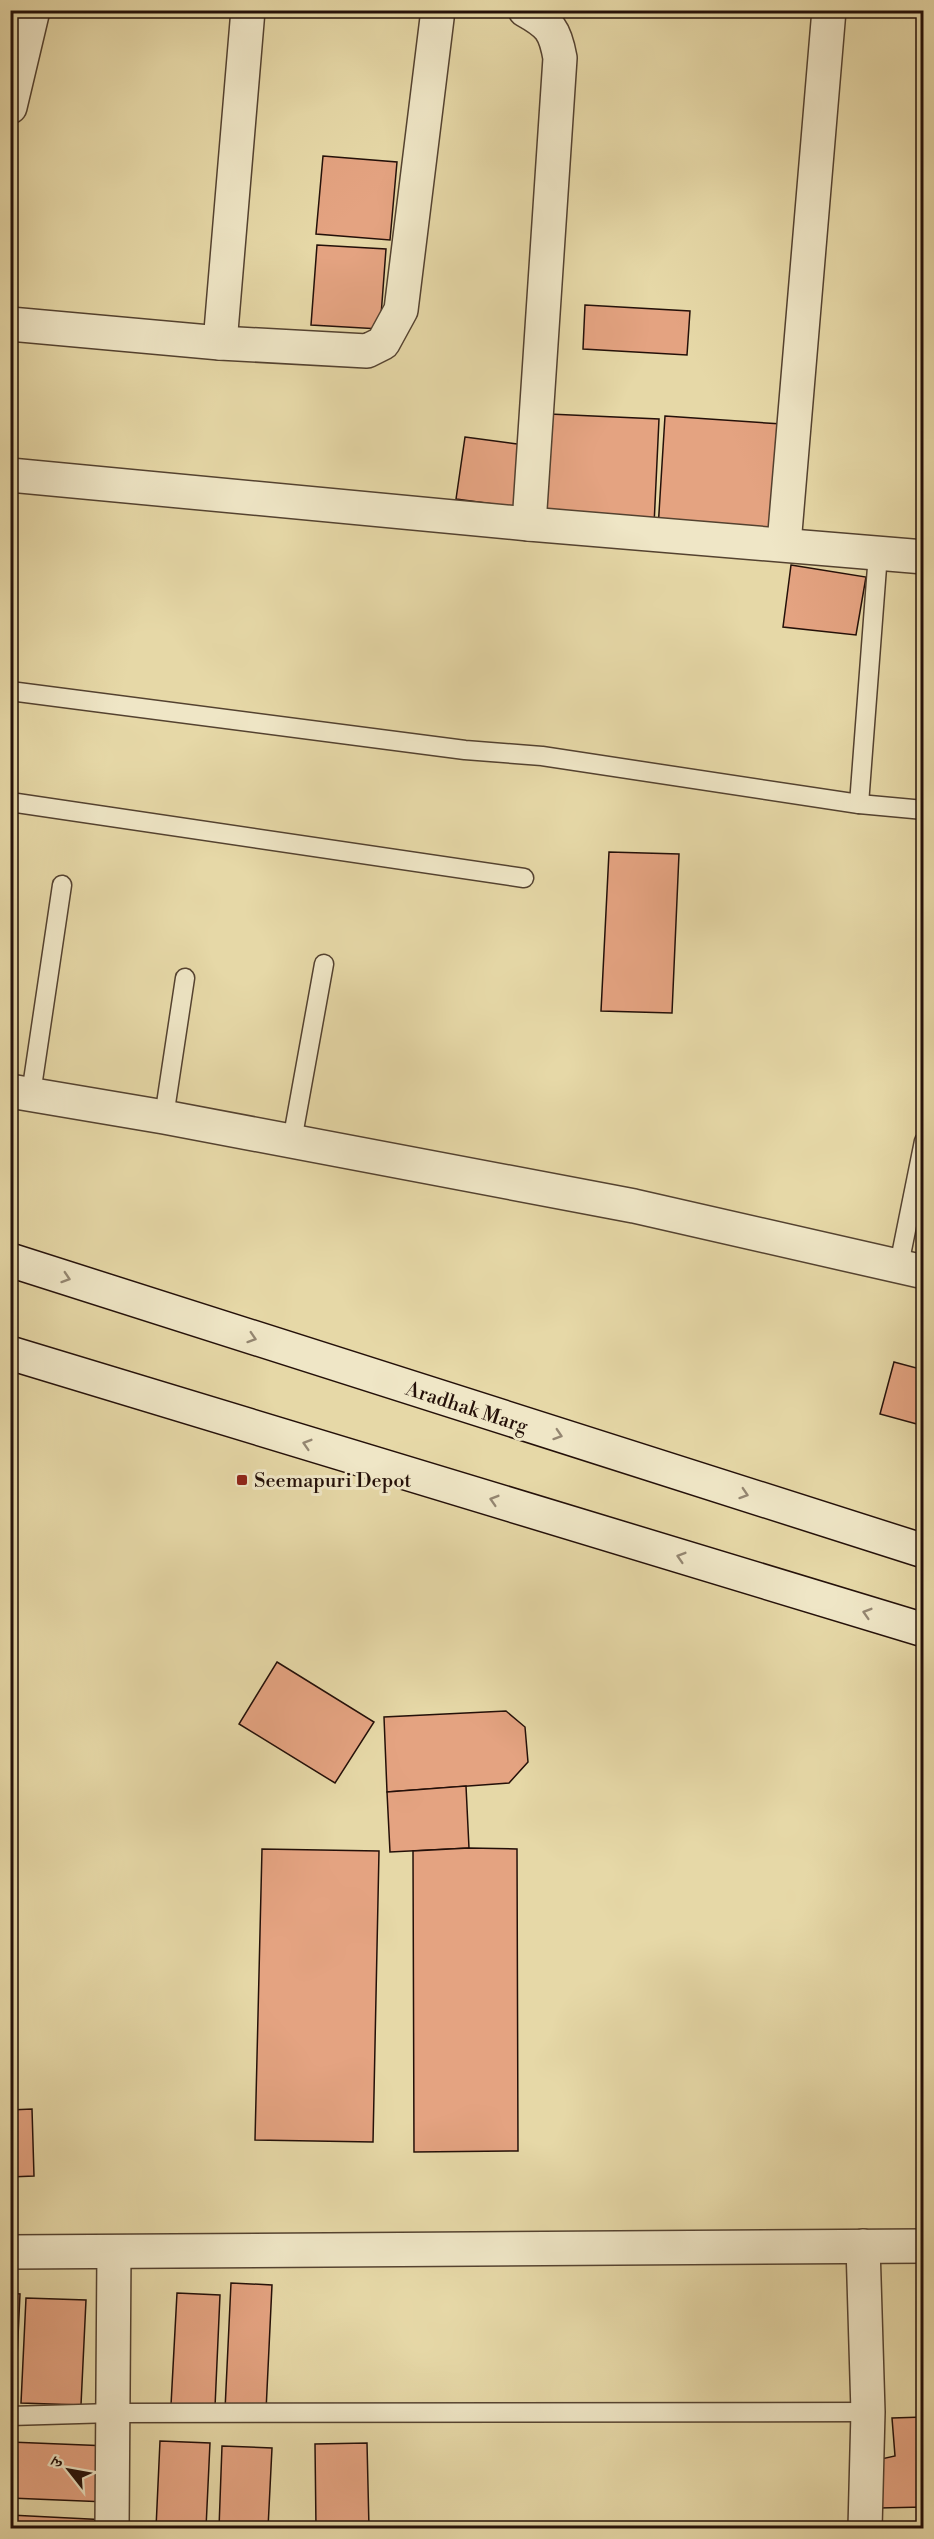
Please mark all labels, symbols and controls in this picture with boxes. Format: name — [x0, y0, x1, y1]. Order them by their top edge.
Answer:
one-way arrow — [60, 1271, 71, 1283]
one-way arrow — [246, 1331, 257, 1343]
street label: Aradhak Marg — [401, 1377, 531, 1440]
one-way arrow — [552, 1428, 563, 1441]
one-way arrow — [303, 1439, 313, 1451]
place label: Seemapuri Depot — [254, 1469, 411, 1494]
marker: Seemapuri Depot — [235, 1473, 249, 1487]
one-way arrow — [738, 1487, 749, 1499]
one-way arrow — [489, 1495, 500, 1508]
one-way arrow — [676, 1552, 687, 1564]
one-way arrow — [863, 1608, 873, 1620]
north arrow — [39, 2440, 99, 2500]
text: उ — [46, 2453, 69, 2472]

